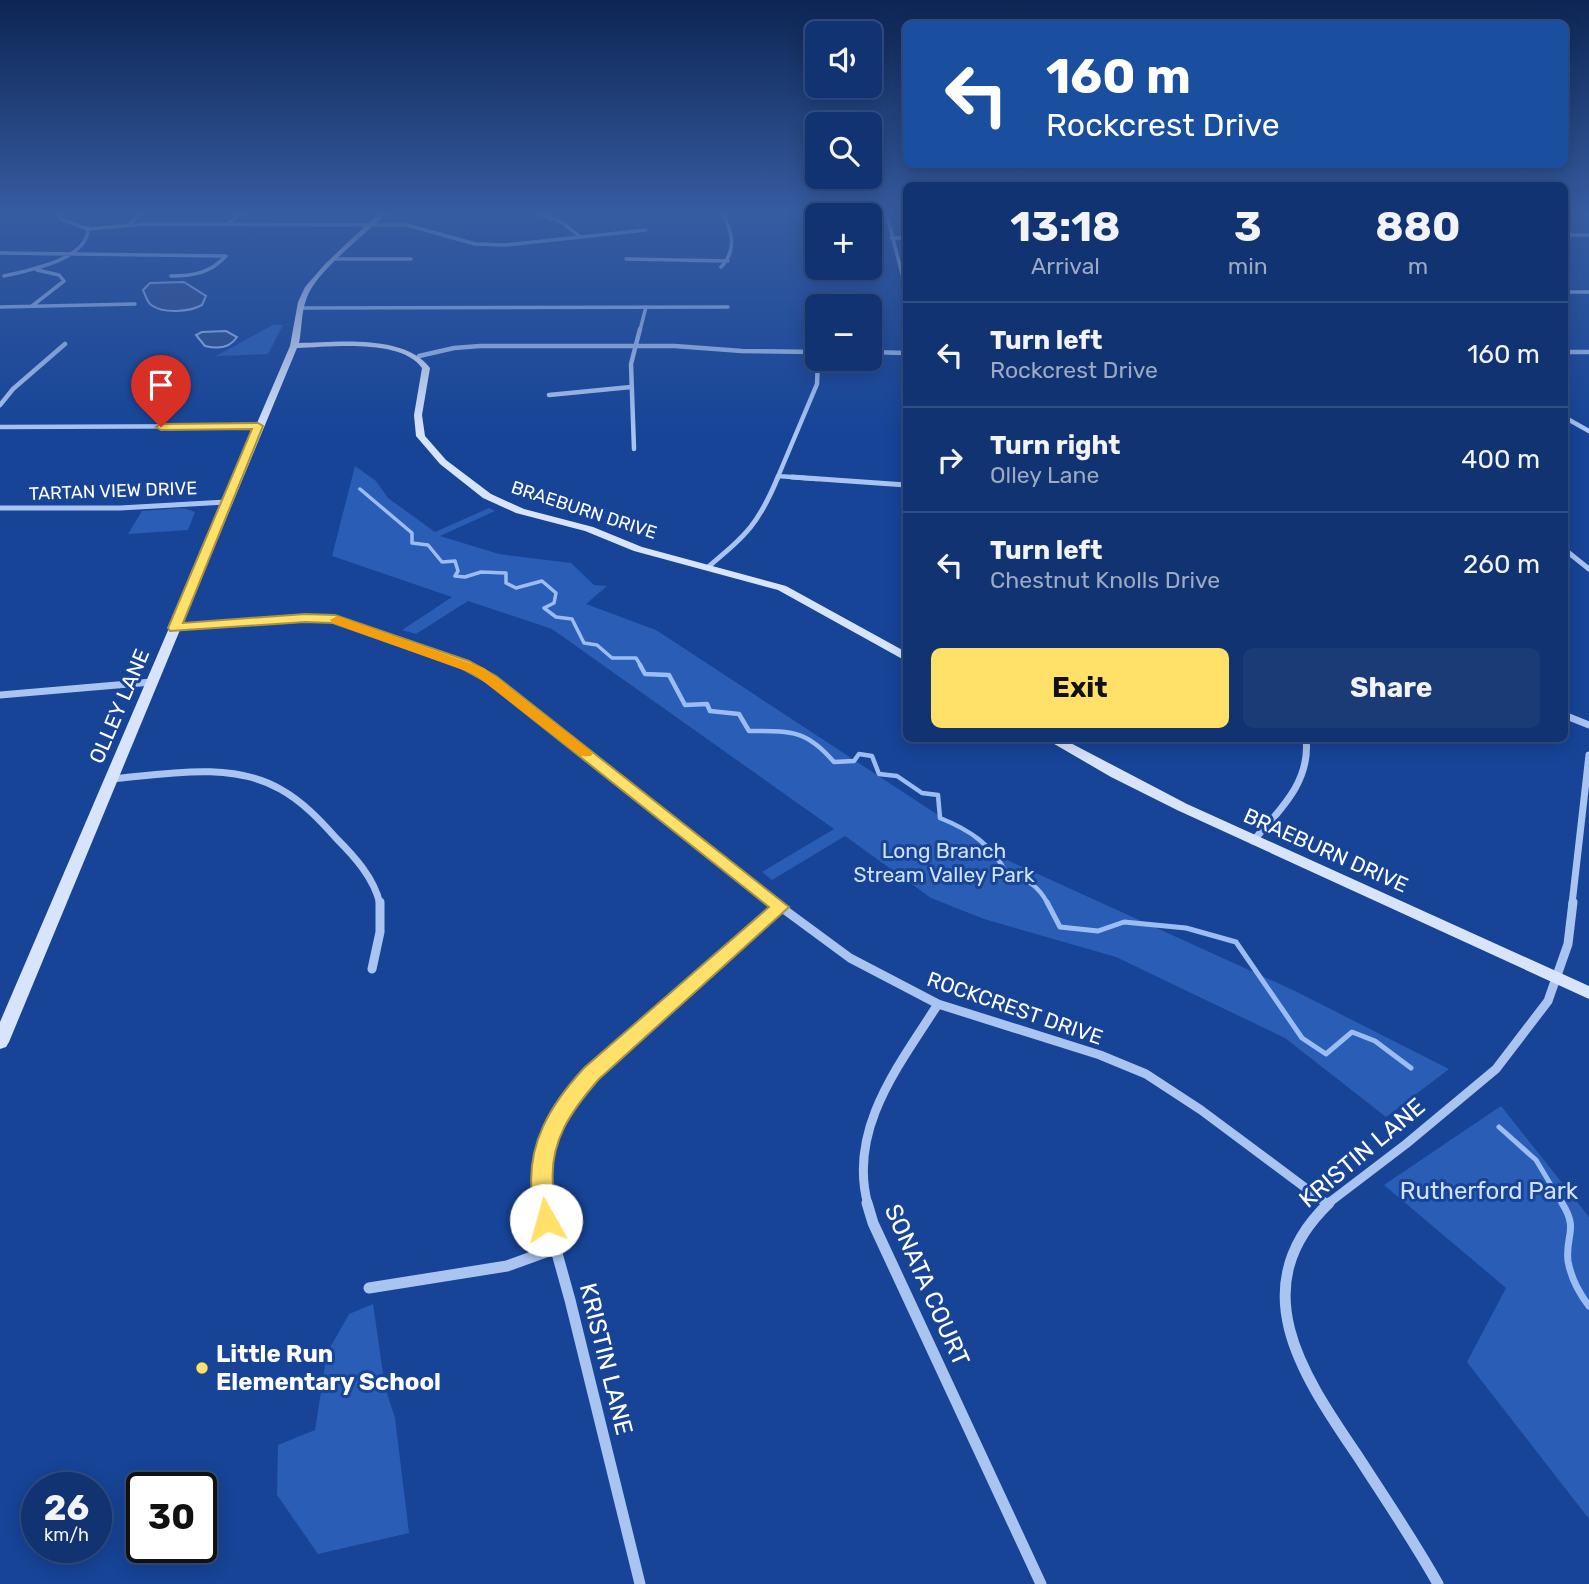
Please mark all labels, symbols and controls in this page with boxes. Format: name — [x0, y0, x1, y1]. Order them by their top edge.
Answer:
map controls — [805, 21, 882, 371]
button: sound — [805, 21, 882, 98]
text: 160 m — [1046, 47, 1191, 105]
icon: left — [931, 49, 1022, 140]
text: Rockcrest Drive — [1046, 106, 1280, 144]
button: search — [805, 112, 882, 189]
text: 13:18 — [1010, 202, 1120, 252]
text: 3 — [1234, 202, 1262, 252]
text: 880 — [1375, 202, 1461, 252]
button: + — [805, 203, 882, 280]
text: Arrival — [1031, 252, 1100, 280]
text: min — [1228, 252, 1268, 280]
text: m — [1408, 252, 1428, 280]
button: − — [805, 294, 882, 371]
text: Turn left — [990, 325, 1102, 356]
icon: left — [931, 336, 969, 374]
text: 160 m — [1467, 339, 1540, 370]
pin — [131, 355, 191, 427]
text: Rockcrest Drive — [990, 356, 1158, 384]
icon: arrive — [142, 366, 180, 404]
text: Turn right — [990, 430, 1120, 461]
icon: right — [931, 441, 969, 479]
text: 400 m — [1461, 444, 1540, 475]
text: Olley Lane — [990, 461, 1099, 489]
street label: BRAEBURN DRIVE — [508, 476, 660, 544]
street label: TARTAN VIEW DRIVE — [29, 477, 197, 505]
text: Turn left — [990, 535, 1102, 566]
icon: left — [931, 546, 969, 584]
text: 260 m — [1463, 549, 1540, 580]
text: Chestnut Knolls Drive — [990, 566, 1220, 594]
street label: OLLEY LANE — [84, 645, 154, 767]
button: Exit — [931, 648, 1229, 728]
button: Share — [1243, 648, 1540, 728]
street label: BRAEBURN DRIVE — [1240, 803, 1412, 897]
park label: Long Branch Stream Valley Park — [853, 838, 1035, 887]
street label: ROCKCREST DRIVE — [924, 966, 1106, 1050]
street label: KRISTIN LANE — [1294, 1092, 1430, 1214]
park label: Rutherford Park — [1400, 1177, 1579, 1205]
position arrow — [509, 1183, 583, 1257]
street label: SONATA COURT — [879, 1200, 975, 1370]
street label: KRISTIN LANE — [574, 1280, 638, 1438]
place label: Little Run Elementary School — [216, 1340, 441, 1396]
marker: Little Run Elementary School — [194, 1360, 210, 1376]
speed limit sign: 30 — [126, 1472, 217, 1563]
text: 26 — [44, 1487, 89, 1529]
text: km/h — [44, 1524, 89, 1546]

